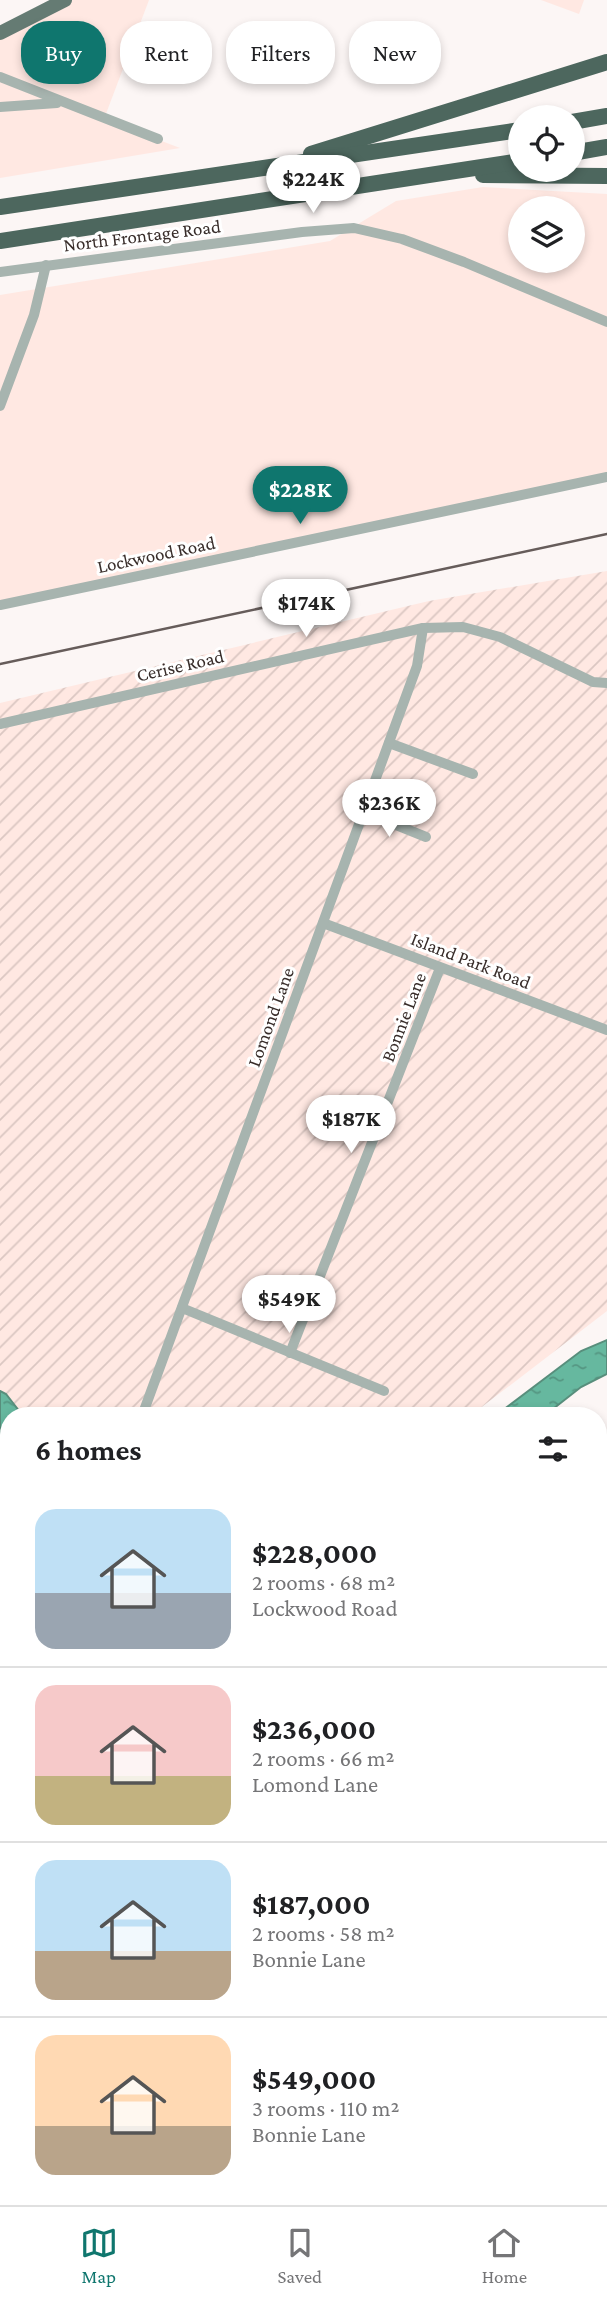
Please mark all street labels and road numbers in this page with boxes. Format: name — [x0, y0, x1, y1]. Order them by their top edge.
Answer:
street label: North Frontage Road — [62, 215, 222, 256]
street label: Lockwood Road — [95, 532, 217, 577]
street label: Cerise Road — [134, 645, 226, 686]
street label: Island Park Road — [408, 928, 534, 993]
street label: Lomond Lane — [243, 965, 298, 1070]
street label: Bonnie Lane — [377, 970, 430, 1065]

